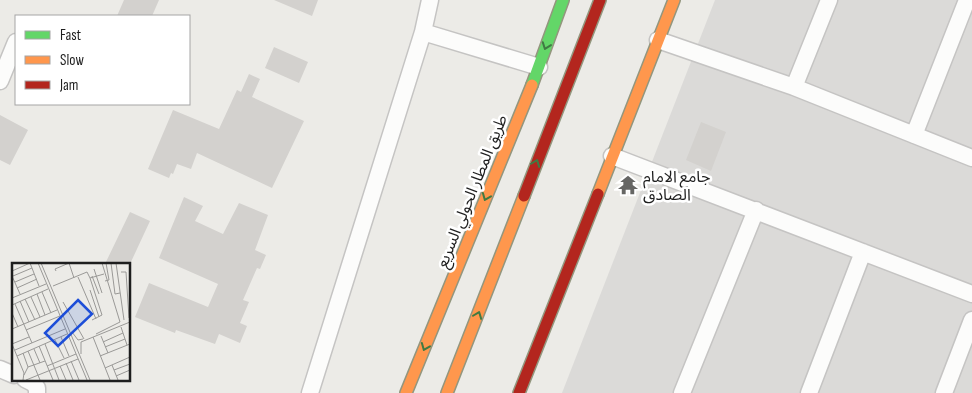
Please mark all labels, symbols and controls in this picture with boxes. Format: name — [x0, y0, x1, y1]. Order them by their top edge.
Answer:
legend — [15, 15, 190, 105]
text: Fast — [60, 26, 82, 45]
one-way arrow — [542, 41, 552, 49]
text: Slow — [60, 51, 84, 70]
text: Jam — [59, 76, 78, 95]
street label: طريق المطار الحولي السريع — [433, 112, 514, 272]
one-way arrow — [531, 160, 541, 168]
place label: جامع الامام الصادق — [643, 168, 710, 205]
temple icon: جامع الامام الصادق — [617, 174, 639, 196]
one-way arrow — [482, 192, 492, 200]
inset map — [12, 263, 130, 380]
one-way arrow — [472, 311, 482, 320]
one-way arrow — [420, 342, 431, 351]

